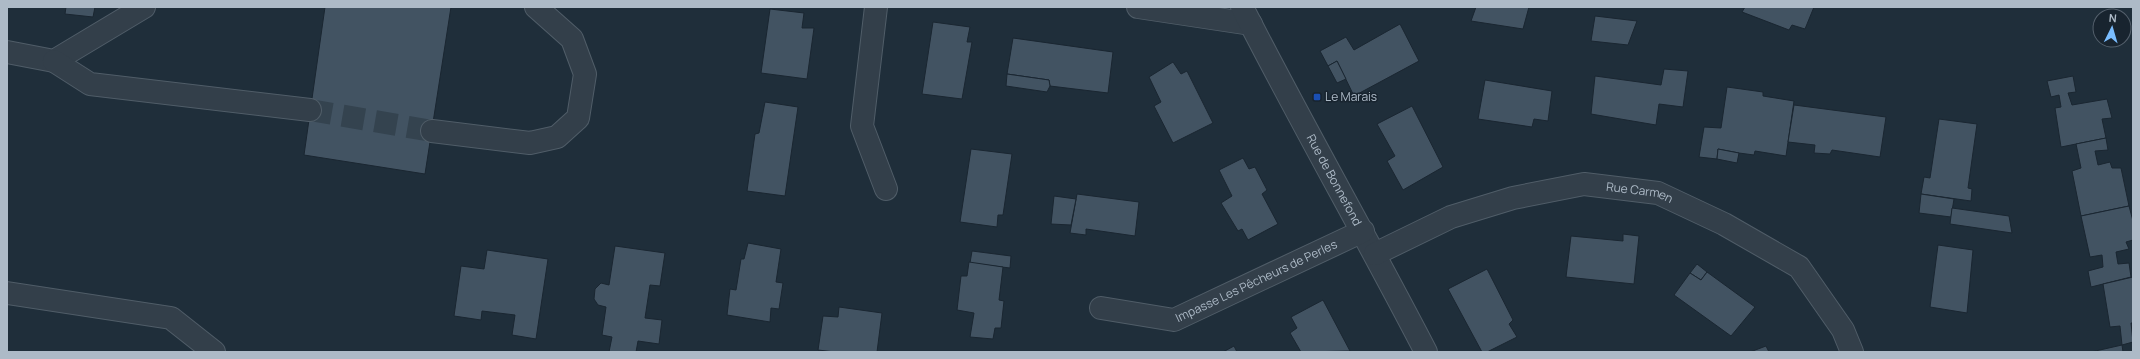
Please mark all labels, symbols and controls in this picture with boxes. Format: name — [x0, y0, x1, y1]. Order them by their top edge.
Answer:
north arrow — [2092, 8, 2132, 48]
text: N — [2108, 10, 2118, 25]
place label: Le Marais — [1325, 88, 1377, 105]
marker: Le Marais — [1312, 92, 1322, 102]
street label: Rue de Bonnefond — [1303, 131, 1366, 229]
street label: Rue Carmen — [1605, 178, 1676, 207]
street label: Impasse Les Pêcheurs de Perles — [1172, 235, 1340, 326]

